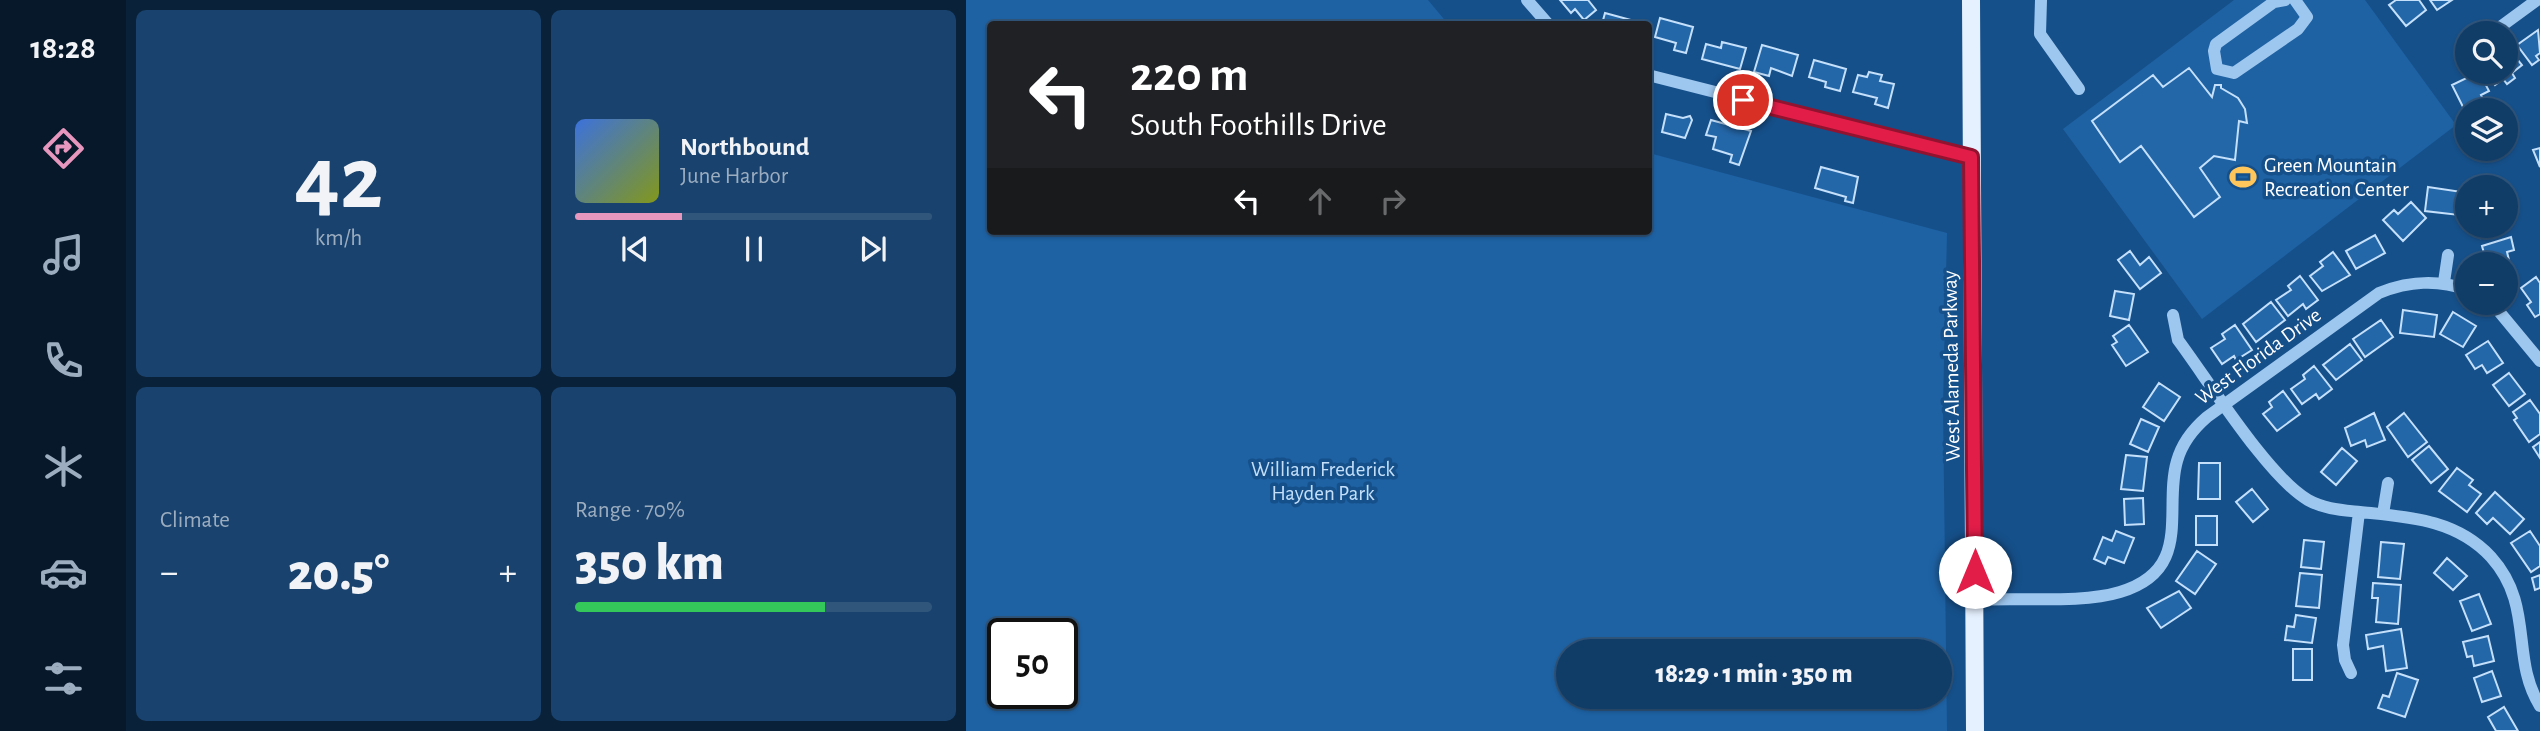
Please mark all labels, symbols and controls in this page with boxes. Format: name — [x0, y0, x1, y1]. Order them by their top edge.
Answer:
map controls — [2455, 21, 2518, 315]
button: search — [2455, 21, 2518, 84]
text: 18:28 — [30, 32, 96, 64]
icon: left — [1015, 49, 1106, 140]
text: 220 m — [1130, 51, 1249, 100]
pin — [1713, 70, 1773, 130]
icon: arrive — [1724, 81, 1762, 119]
button: layers — [2455, 98, 2518, 161]
text: South Foothills Drive — [1130, 109, 1387, 141]
icon: directions — [39, 124, 88, 173]
text: 42 — [294, 134, 383, 225]
text: Northbound — [680, 134, 809, 160]
place label: Green Mountain Recreation Center — [2264, 155, 2409, 200]
sports icon: Green Mountain Recreation Center — [2228, 162, 2258, 192]
text: June Harbor — [680, 165, 788, 188]
button: + — [2455, 175, 2518, 238]
icon: left — [1228, 182, 1266, 220]
icon: ahead — [1301, 182, 1339, 220]
icon: right — [1374, 182, 1412, 220]
text: km/h — [315, 227, 362, 250]
icon: music — [39, 230, 88, 279]
icon: previous — [616, 230, 654, 268]
icon: pause — [735, 230, 773, 268]
icon: next — [854, 230, 892, 268]
button: − — [2455, 252, 2518, 315]
street label: West Alameda Parkway — [1939, 270, 1964, 462]
street label: West Florida Drive — [2192, 304, 2325, 409]
icon: phone — [39, 336, 88, 385]
icon: climate — [39, 442, 88, 491]
park label: William Frederick Hayden Park — [1251, 459, 1395, 504]
text: Range · 70% — [575, 499, 685, 522]
text: Climate — [160, 509, 230, 532]
position arrow — [1938, 535, 2012, 609]
text: 350 km — [575, 537, 724, 589]
text: 20.5° — [288, 547, 389, 599]
icon: car — [39, 548, 88, 597]
text: − — [160, 554, 178, 592]
text: + — [499, 554, 517, 592]
speed limit sign: 50 — [987, 618, 1078, 709]
icon: filters — [39, 654, 88, 703]
text: 18:29 · 1 min · 350 m — [1655, 661, 1853, 687]

